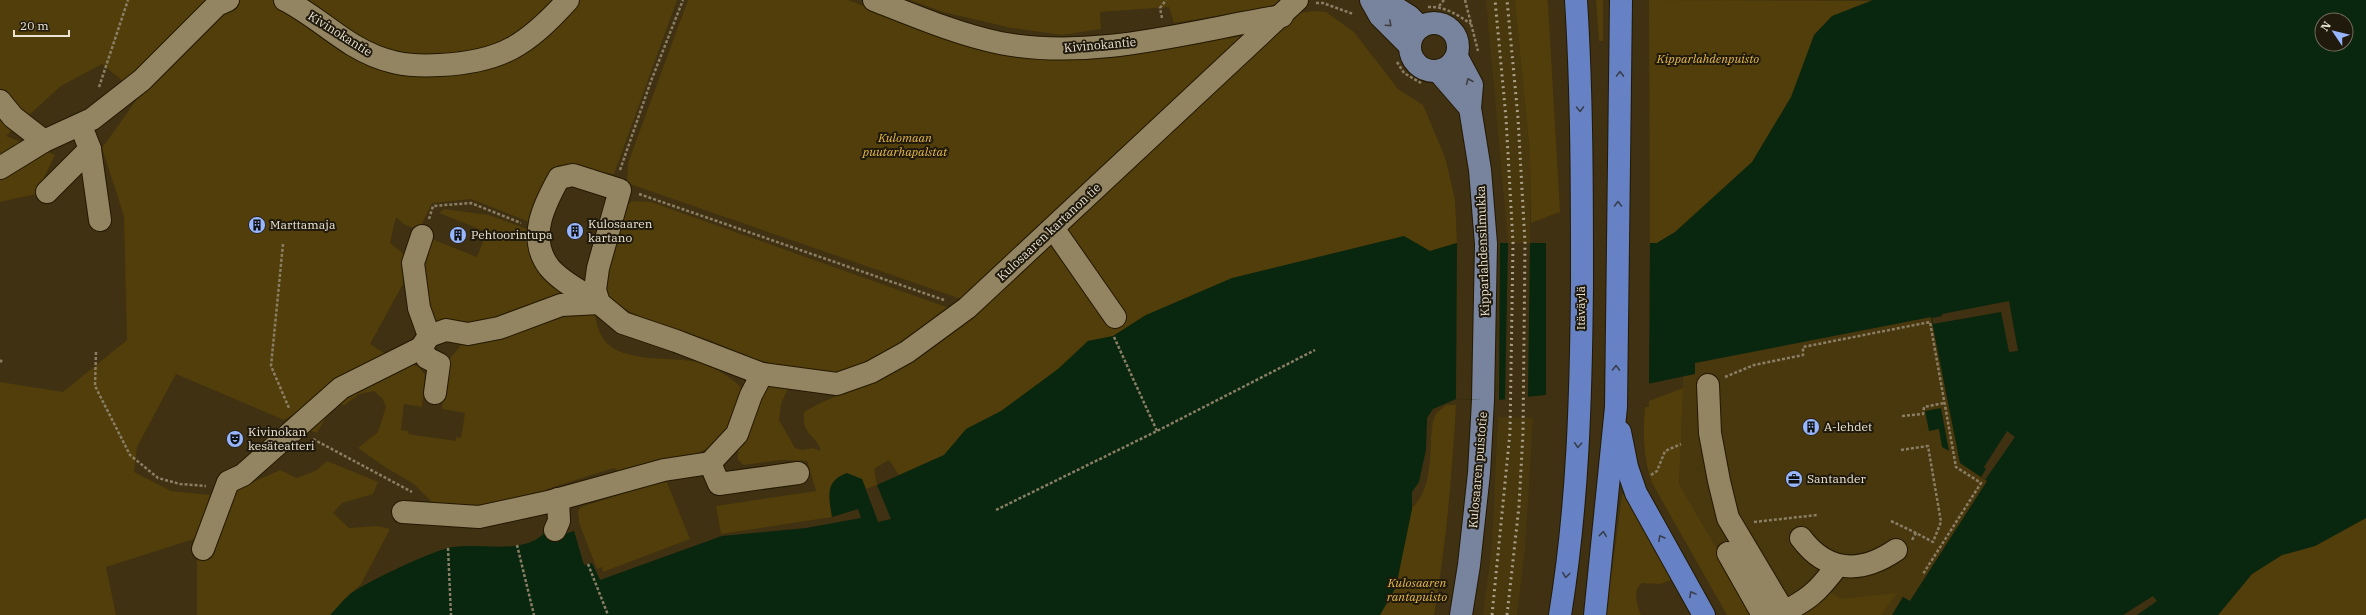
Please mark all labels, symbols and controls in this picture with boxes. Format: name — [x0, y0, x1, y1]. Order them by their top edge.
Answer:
street label: Kivinokantie — [306, 8, 375, 59]
scale bar — [14, 12, 69, 38]
north arrow — [2314, 12, 2354, 52]
text: 20 m — [20, 18, 49, 33]
text: N — [2318, 18, 2334, 34]
one-way arrow — [1384, 20, 1392, 27]
street label: Kivinokantie — [1063, 34, 1137, 55]
park label: Kipparlahdenpuisto — [1656, 51, 1759, 66]
one-way arrow — [1616, 71, 1624, 77]
one-way arrow — [1466, 78, 1474, 86]
one-way arrow — [1576, 106, 1584, 112]
park label: Kulomaan puutarhapalstat — [861, 130, 948, 159]
street label: Kulosaaren kartanon tie — [994, 180, 1104, 284]
street label: Kipparlahdensilmukka — [1473, 185, 1492, 317]
one-way arrow — [1614, 201, 1622, 207]
building icon: Marttamaja — [247, 215, 267, 235]
place label: Kulosaaren kartano — [588, 216, 653, 245]
place label: Marttamaja — [270, 217, 336, 232]
building icon: Kulosaaren kartano — [565, 221, 585, 241]
building icon: Pehtoorintupa — [448, 225, 468, 245]
place label: Pehtoorintupa — [471, 227, 553, 242]
street label: Itäväylä — [1573, 286, 1588, 330]
one-way arrow — [1612, 365, 1620, 371]
street label: Kulosaaren puistotie — [1465, 411, 1490, 529]
building icon: A-lehdet — [1801, 417, 1821, 437]
place label: A-lehdet — [1824, 419, 1872, 434]
place label: Kivinokan kesäteatteri — [248, 424, 315, 453]
theatre icon: Kivinokan kesäteatteri — [225, 429, 245, 449]
one-way arrow — [1574, 442, 1583, 448]
office icon: Santander — [1784, 469, 1804, 489]
place label: Santander — [1807, 471, 1866, 486]
one-way arrow — [1599, 531, 1608, 537]
one-way arrow — [1659, 535, 1666, 542]
one-way arrow — [1562, 572, 1571, 578]
park label: Kulosaaren rantapuisto — [1387, 575, 1447, 604]
one-way arrow — [1690, 590, 1697, 598]

